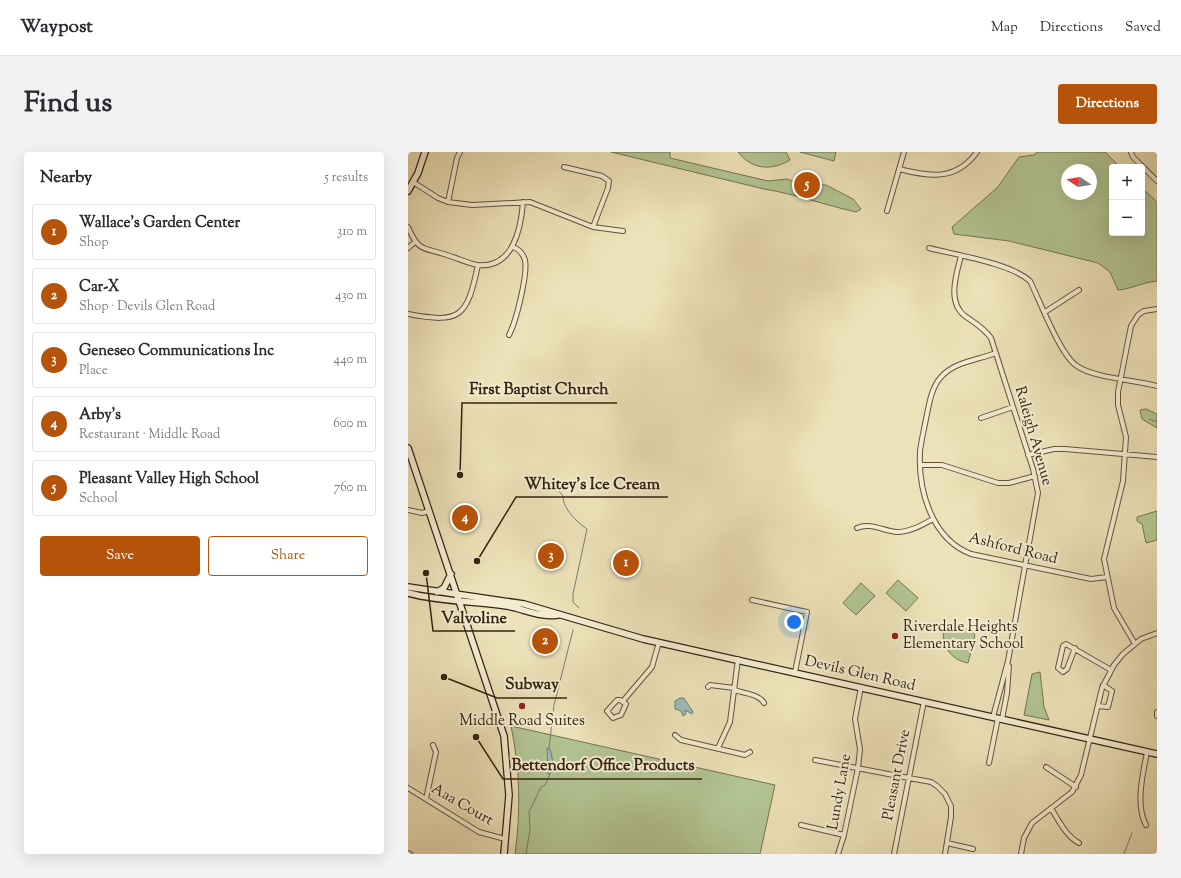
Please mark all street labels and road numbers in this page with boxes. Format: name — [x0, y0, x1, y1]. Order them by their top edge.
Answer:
street label: Raleigh Avenue — [1009, 384, 1057, 488]
street label: Ashford Road — [966, 528, 1060, 570]
street label: Devils Glen Road — [803, 651, 918, 697]
street label: Pleasant Drive — [878, 728, 916, 822]
street label: Lundy Lane — [823, 752, 857, 832]
street label: Aaa Court — [427, 779, 497, 831]

